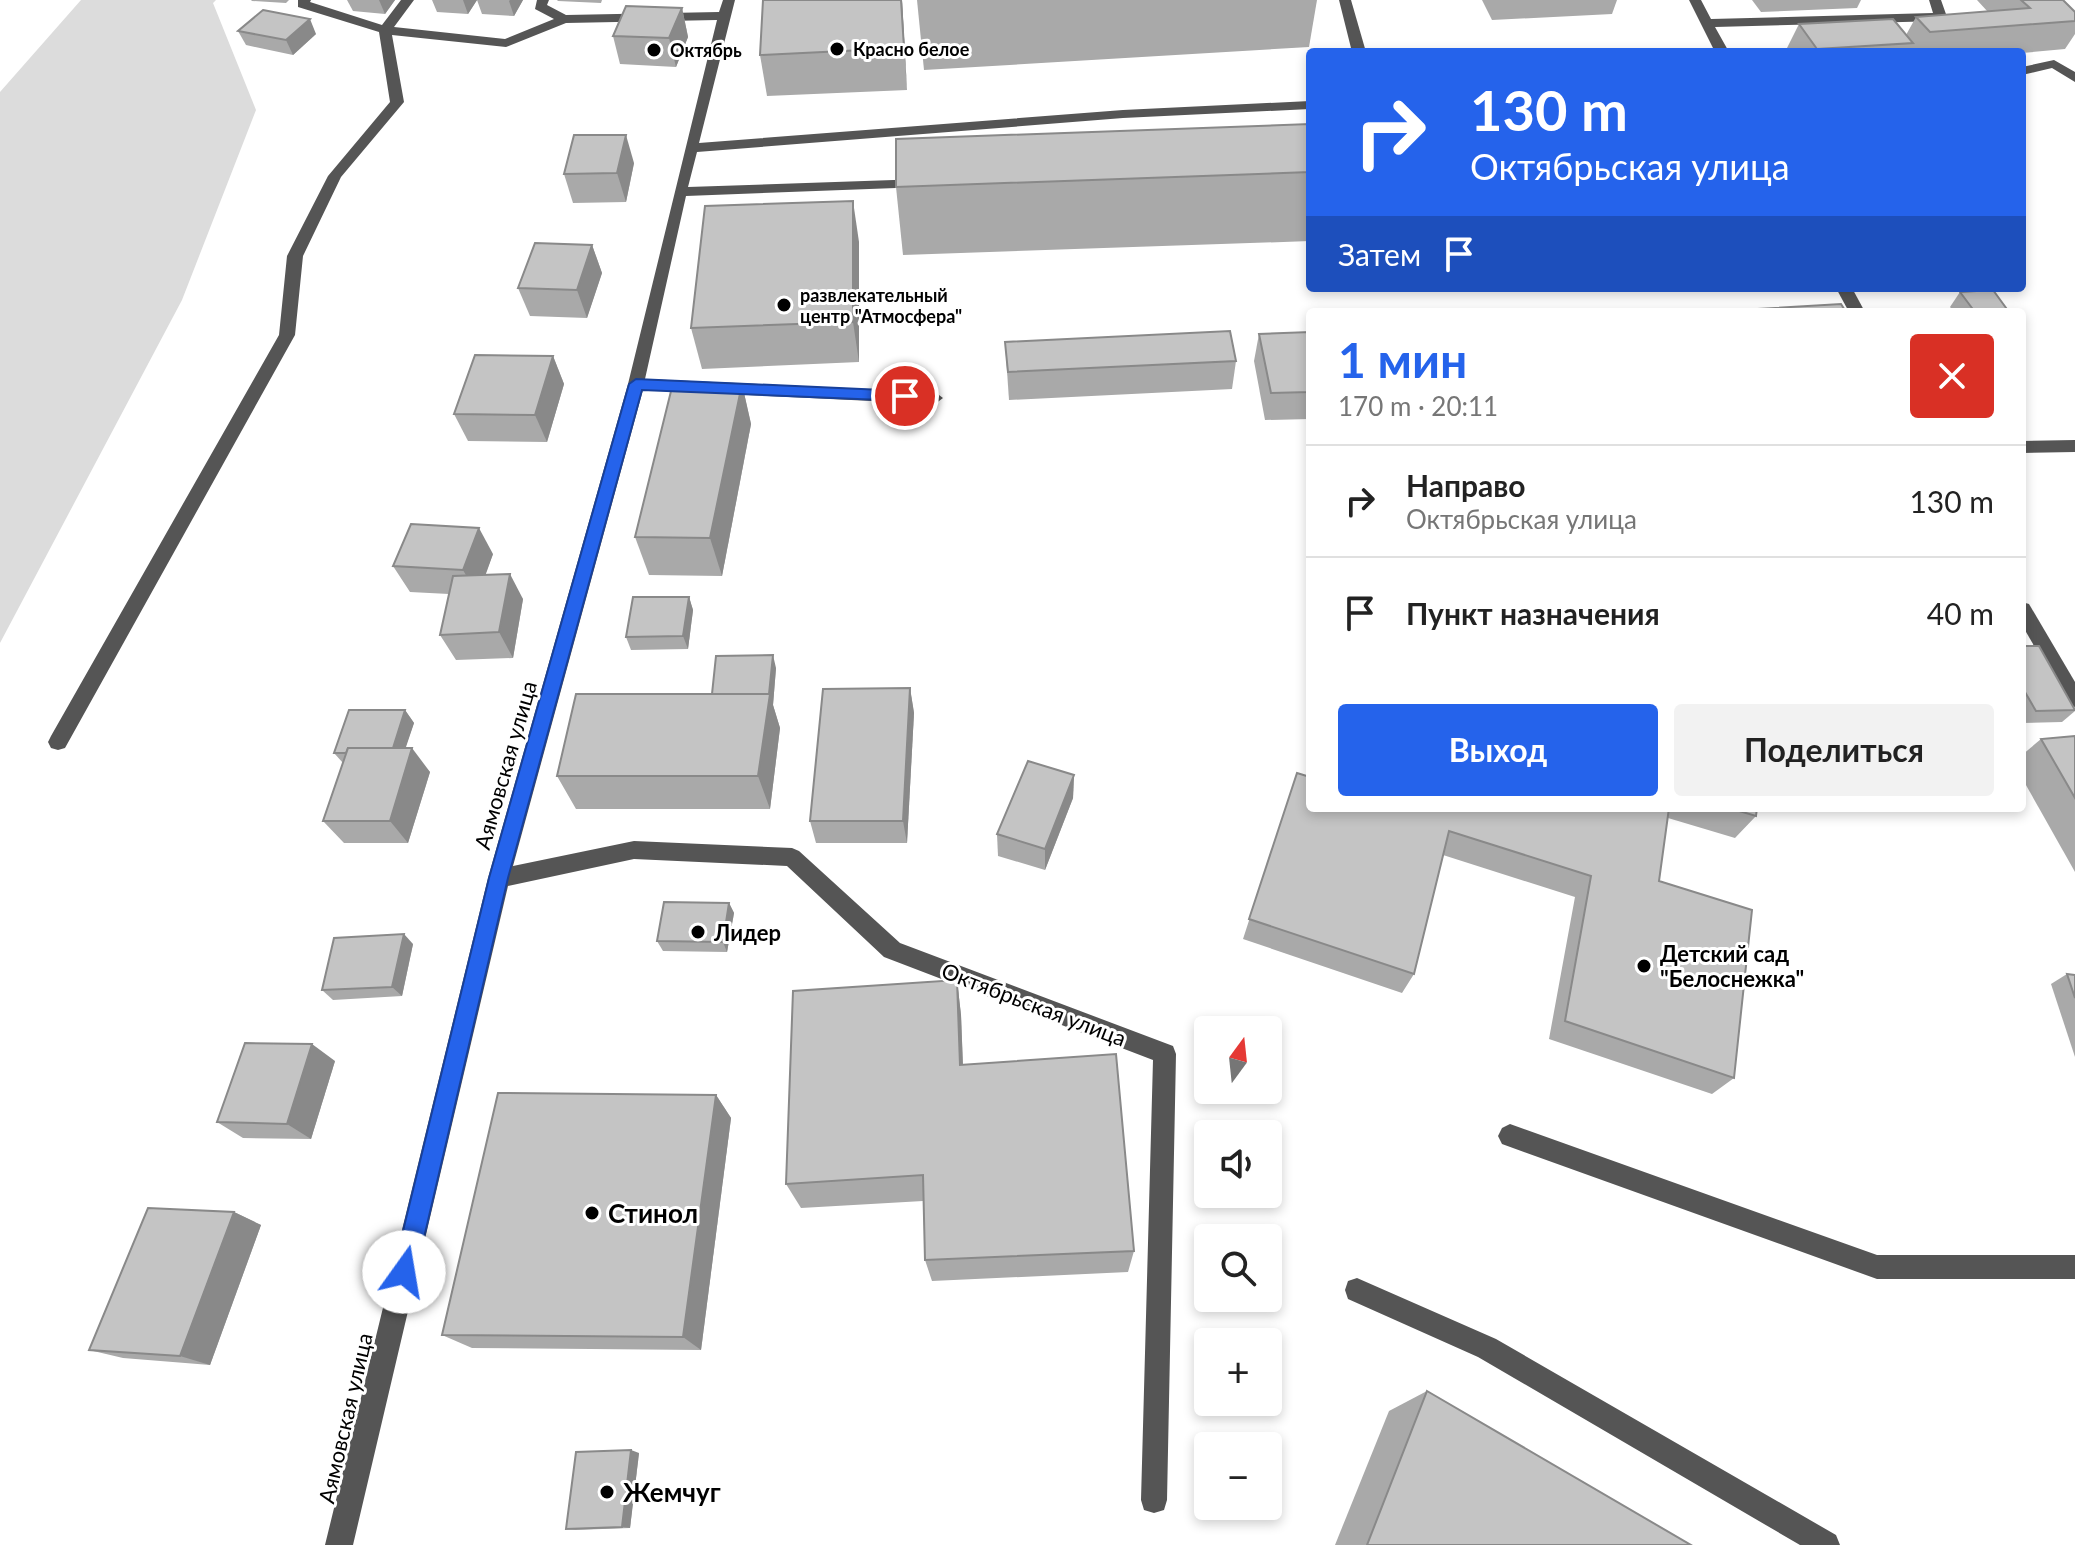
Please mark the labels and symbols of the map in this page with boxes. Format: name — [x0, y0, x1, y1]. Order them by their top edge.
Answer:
place label: Красно белое — [853, 38, 970, 60]
place label: Октябрь — [670, 39, 742, 61]
marker: Красно белое — [828, 40, 846, 58]
marker: Октябрь — [645, 41, 663, 59]
place label: развлекательный центр "Атмосфера" — [800, 284, 962, 327]
marker: развлекательный центр "Атмосфера" — [775, 296, 793, 314]
pin — [871, 362, 939, 430]
street label: Аямовская улица — [468, 678, 542, 852]
place label: Лидер — [713, 919, 781, 946]
marker: Лидер — [689, 923, 707, 941]
place label: Детский сад "Белоснежка" — [1660, 940, 1804, 992]
street label: Октябрьская улица — [938, 956, 1130, 1052]
marker: Детский сад "Белоснежка" — [1635, 957, 1653, 975]
north arrow — [1194, 1016, 1282, 1104]
place label: Стинол — [608, 1197, 698, 1229]
marker: Стинол — [583, 1204, 601, 1222]
position arrow — [362, 1230, 446, 1314]
street label: Аямовская улица — [312, 1330, 378, 1506]
place label: Жемчуг — [623, 1476, 721, 1508]
marker: Жемчуг — [598, 1483, 616, 1501]

